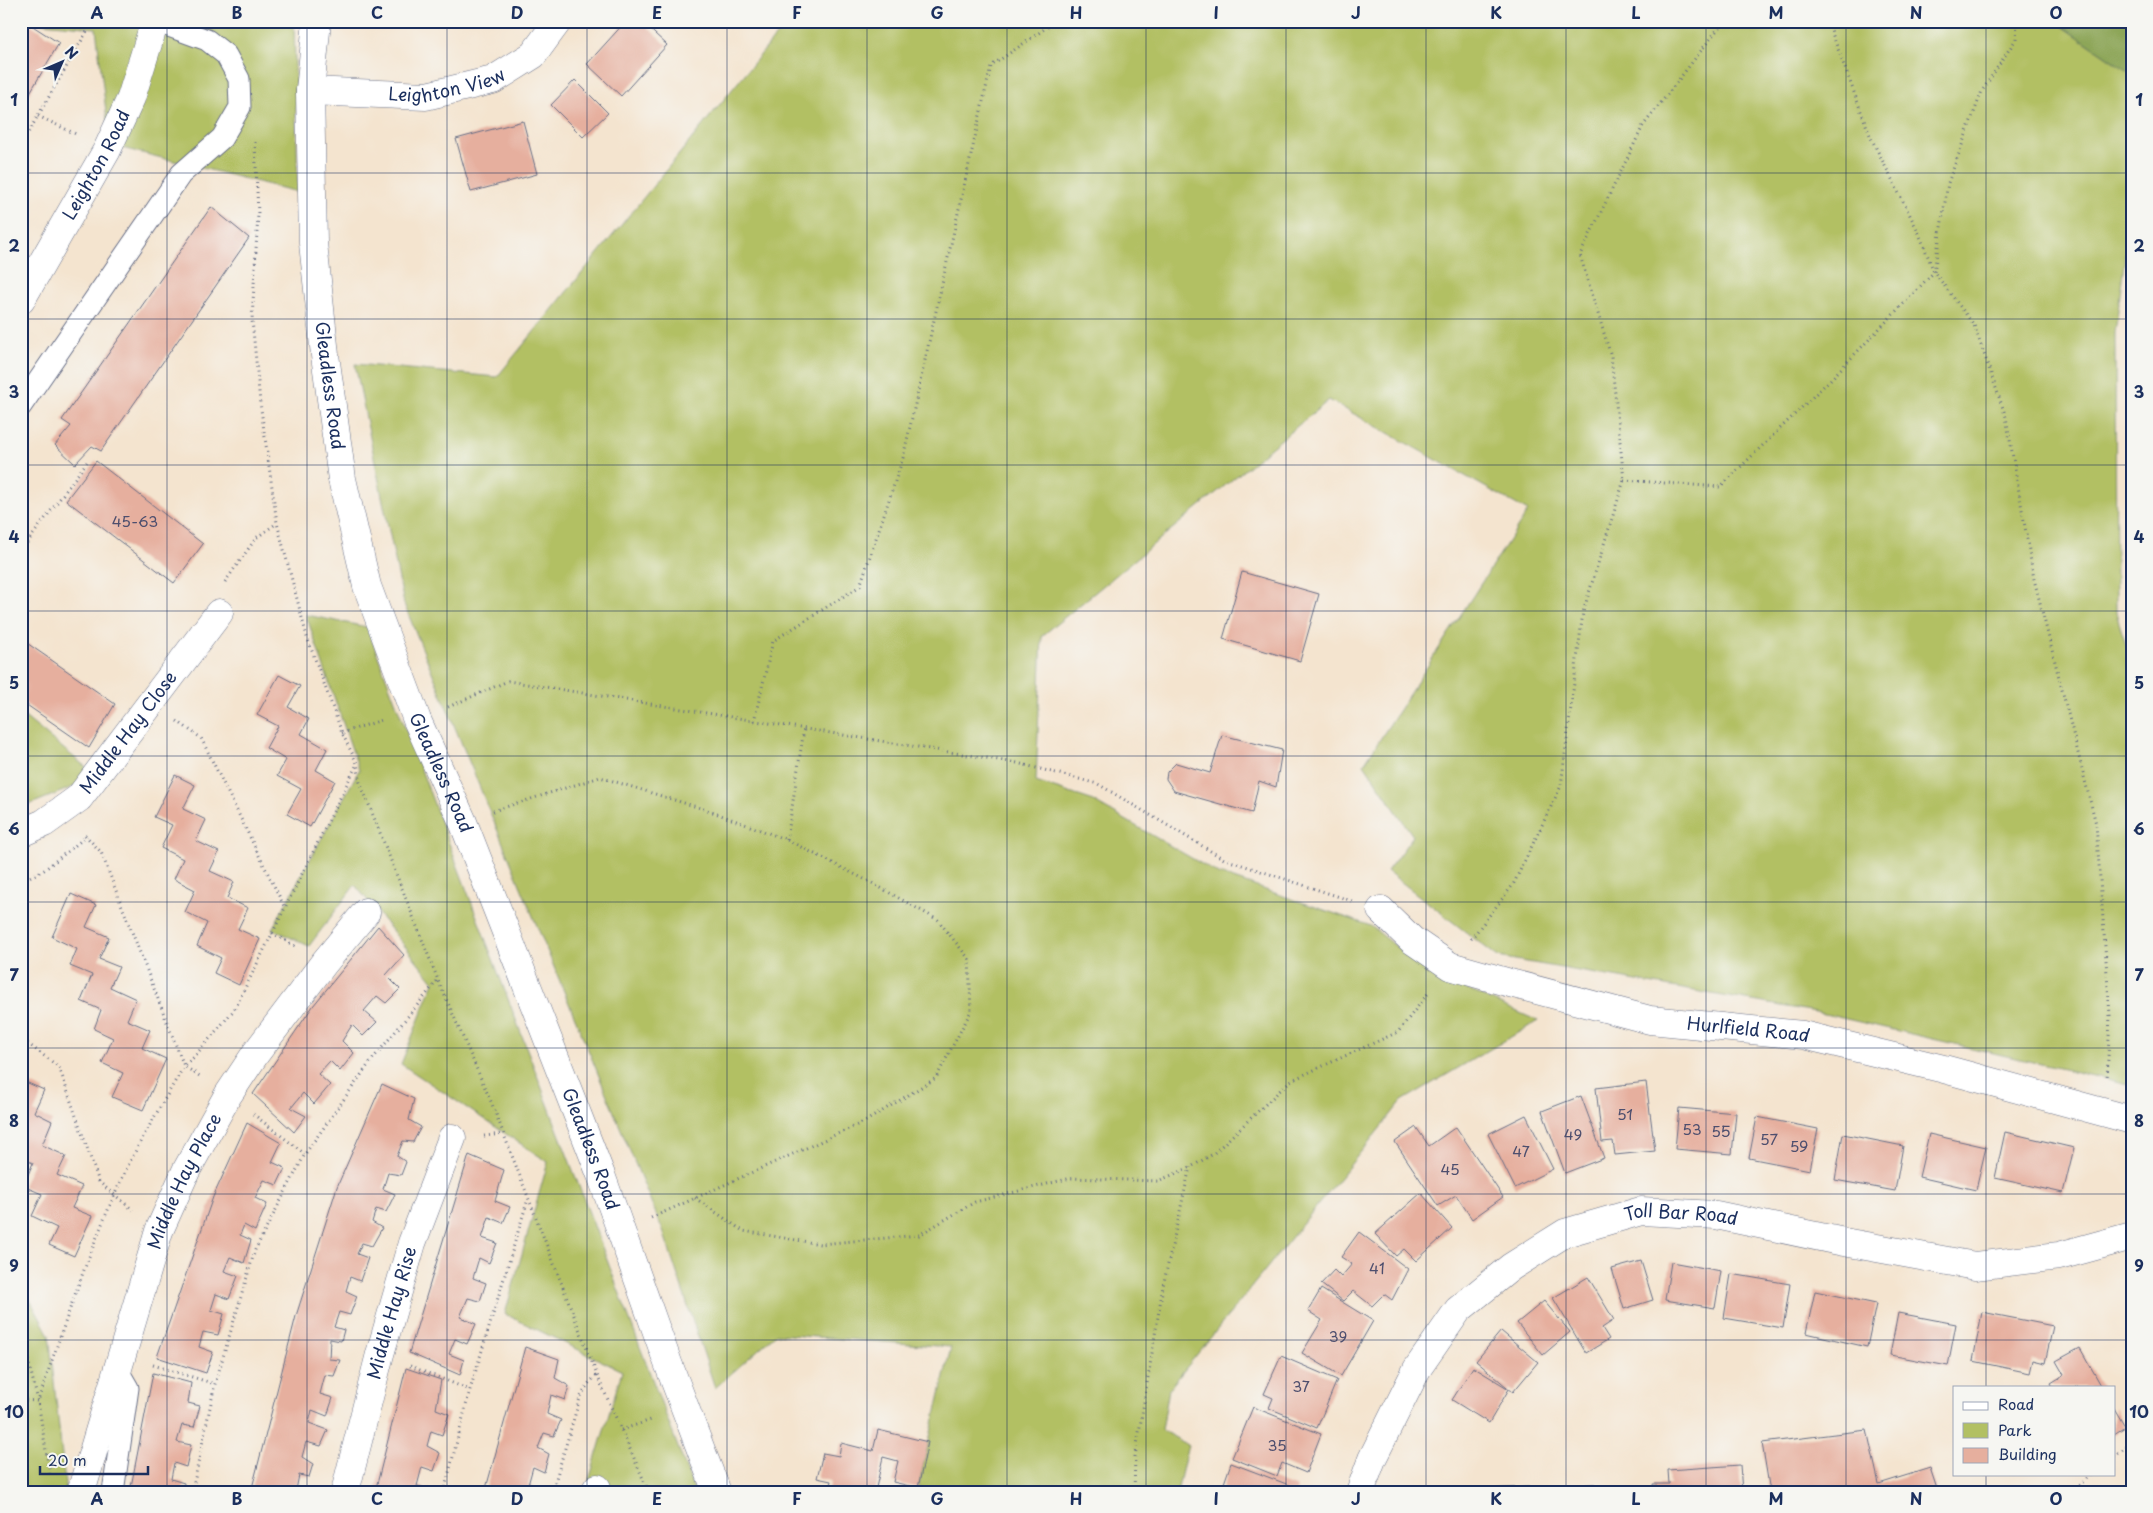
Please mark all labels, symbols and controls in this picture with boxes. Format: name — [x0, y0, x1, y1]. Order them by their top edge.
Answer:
text: A — [91, 0, 104, 24]
text: B — [232, 0, 243, 24]
text: C — [371, 0, 383, 24]
text: D — [511, 0, 523, 24]
text: E — [652, 0, 662, 24]
text: F — [792, 0, 802, 24]
text: G — [930, 0, 944, 24]
text: H — [1070, 0, 1082, 24]
text: I — [1213, 0, 1219, 24]
text: J — [1351, 0, 1361, 24]
text: K — [1490, 0, 1502, 24]
text: L — [1631, 0, 1641, 24]
text: M — [1768, 0, 1784, 24]
text: N — [1910, 0, 1922, 24]
text: O — [2050, 0, 2063, 24]
north arrow — [38, 38, 88, 88]
text: N — [60, 41, 83, 64]
street label: Leighton View — [388, 61, 510, 109]
text: 1 — [10, 87, 18, 111]
text: 1 — [2135, 87, 2143, 111]
street label: Leighton Road — [55, 105, 136, 224]
text: 2 — [8, 233, 20, 257]
text: 2 — [2133, 233, 2145, 257]
street label: Gleadless Road — [309, 320, 353, 451]
text: 3 — [9, 379, 19, 403]
text: 3 — [2134, 379, 2144, 403]
house number: 45-63 — [112, 509, 158, 532]
text: 4 — [9, 524, 20, 548]
text: 4 — [2134, 524, 2145, 548]
street label: Middle Hay Close — [72, 665, 183, 799]
text: 5 — [9, 670, 19, 694]
text: 5 — [2134, 670, 2144, 694]
street label: Gleadless Road — [403, 708, 481, 836]
text: 6 — [8, 816, 20, 840]
text: 6 — [2133, 816, 2145, 840]
text: 7 — [9, 962, 19, 986]
text: 7 — [2134, 962, 2144, 986]
street label: Hurlfield Road — [1686, 1009, 1813, 1048]
street label: Gleadless Road — [556, 1083, 627, 1213]
house number: 51 — [1617, 1102, 1633, 1125]
text: 8 — [9, 1108, 19, 1132]
street label: Middle Hay Place — [139, 1108, 227, 1252]
text: 8 — [2134, 1108, 2144, 1132]
house number: 53 — [1682, 1117, 1702, 1140]
house number: 55 — [1711, 1119, 1731, 1142]
house number: 49 — [1564, 1122, 1582, 1145]
house number: 57 — [1760, 1127, 1778, 1150]
house number: 59 — [1790, 1134, 1808, 1157]
house number: 47 — [1512, 1139, 1530, 1162]
house number: 45 — [1440, 1157, 1460, 1180]
street label: Toll Bar Road — [1621, 1196, 1741, 1231]
street label: Middle Hay Rise — [359, 1243, 422, 1382]
text: 9 — [9, 1253, 19, 1277]
text: 9 — [2134, 1253, 2144, 1277]
house number: 41 — [1369, 1256, 1385, 1279]
house number: 39 — [1329, 1324, 1347, 1347]
house number: 37 — [1292, 1374, 1310, 1397]
legend — [1953, 1386, 2116, 1476]
text: Road — [1998, 1392, 2034, 1415]
text: 10 — [4, 1399, 24, 1423]
text: 10 — [2129, 1399, 2149, 1423]
text: Park — [1998, 1418, 2032, 1441]
house number: 35 — [1267, 1433, 1287, 1456]
text: Building — [1998, 1442, 2057, 1465]
scale bar — [40, 1443, 148, 1475]
text: 20 m — [48, 1448, 87, 1471]
text: A — [91, 1486, 104, 1510]
text: B — [232, 1486, 243, 1510]
text: C — [371, 1486, 383, 1510]
text: D — [511, 1486, 523, 1510]
text: E — [652, 1486, 662, 1510]
text: F — [792, 1486, 802, 1510]
text: G — [930, 1486, 944, 1510]
text: H — [1070, 1486, 1082, 1510]
text: I — [1213, 1486, 1219, 1510]
text: J — [1351, 1486, 1361, 1510]
text: K — [1490, 1486, 1502, 1510]
text: L — [1631, 1486, 1641, 1510]
text: M — [1768, 1486, 1784, 1510]
text: N — [1910, 1486, 1922, 1510]
text: O — [2050, 1486, 2063, 1510]

